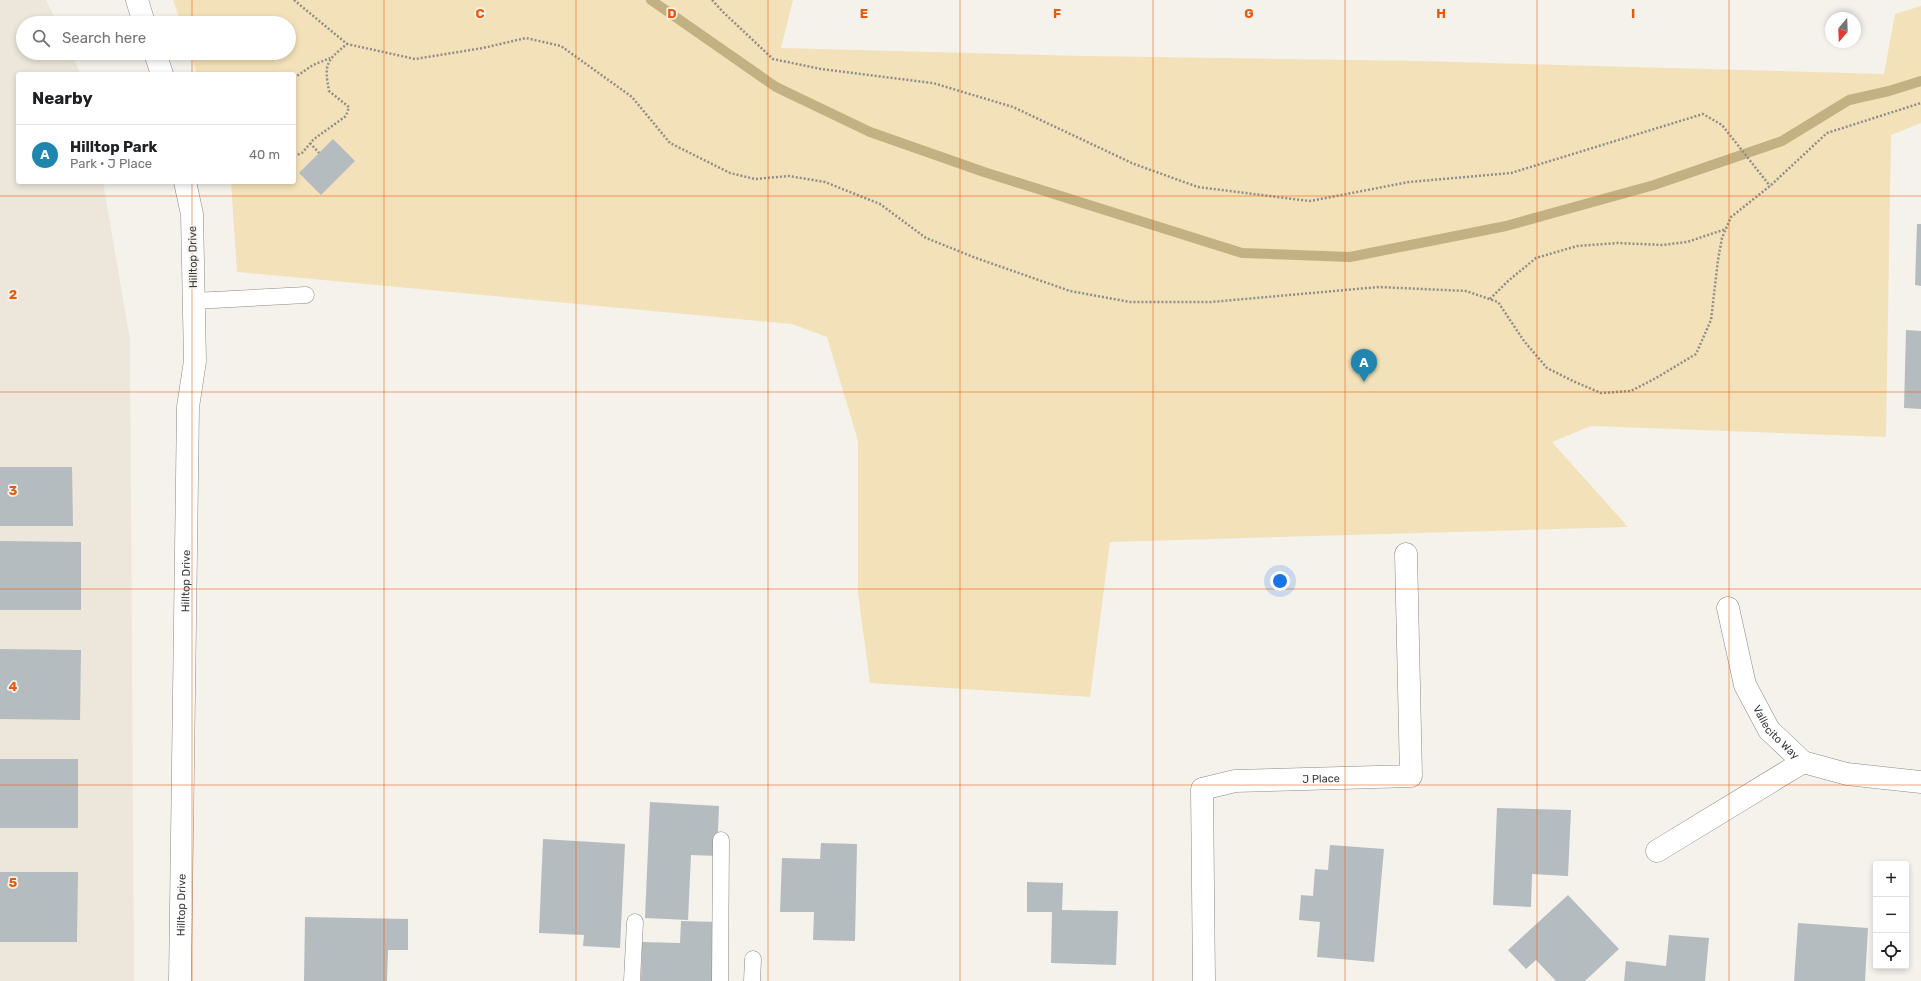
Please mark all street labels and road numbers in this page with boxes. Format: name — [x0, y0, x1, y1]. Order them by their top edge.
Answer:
street label: Hilltop Drive — [186, 226, 200, 288]
street label: Hilltop Drive — [179, 550, 193, 612]
street label: Vallecito Way — [1750, 703, 1802, 762]
street label: J Place — [1302, 772, 1340, 786]
street label: Hilltop Drive — [174, 874, 188, 936]

